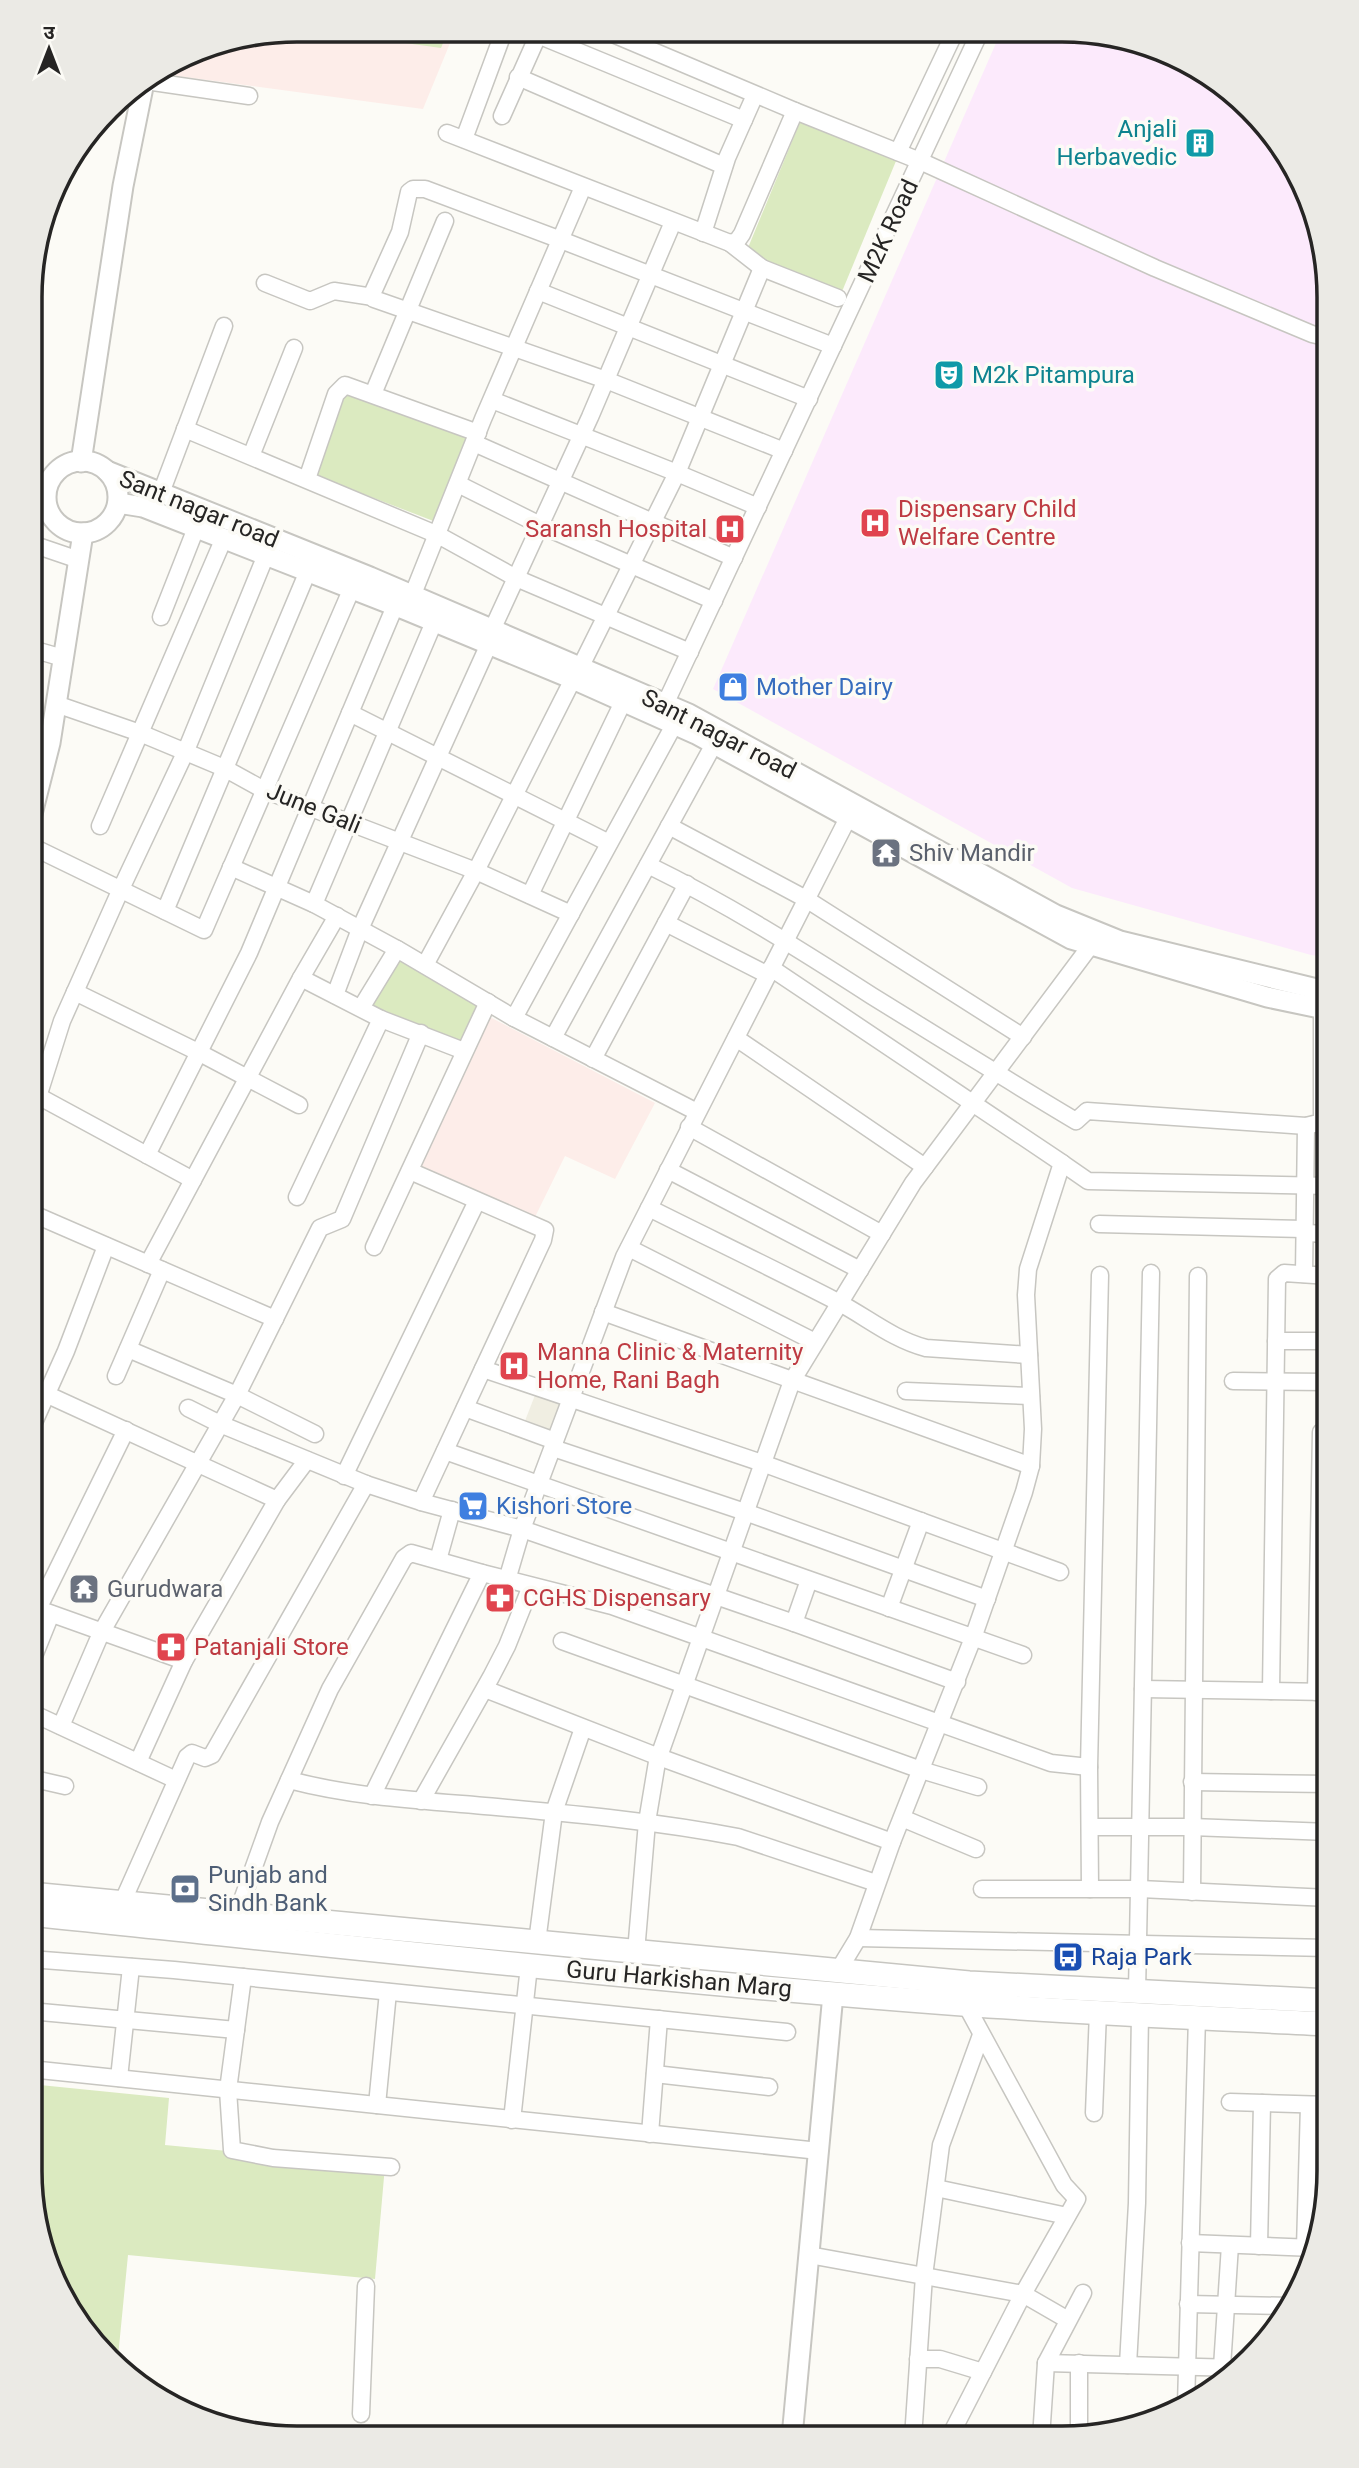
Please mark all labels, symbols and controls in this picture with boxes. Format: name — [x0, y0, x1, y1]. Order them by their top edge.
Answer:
north arrow — [14, 14, 84, 84]
text: उ — [43, 21, 55, 44]
place label: Anjali Herbavedic — [1057, 115, 1177, 171]
building icon: Anjali Herbavedic — [1183, 126, 1217, 160]
street label: M2K Road — [852, 175, 924, 287]
theatre icon: M2k Pitampura — [932, 358, 966, 392]
place label: M2k Pitampura — [972, 361, 1135, 389]
street label: Sant nagar road — [115, 464, 283, 554]
place label: Dispensary Child Welfare Centre — [898, 495, 1077, 551]
hospital icon: Dispensary Child Welfare Centre — [858, 506, 892, 540]
hospital icon: Saransh Hospital — [713, 512, 747, 546]
place label: Saransh Hospital — [525, 515, 707, 543]
shop icon: Mother Dairy — [716, 670, 750, 704]
place label: Mother Dairy — [756, 673, 894, 701]
street label: Sant nagar road — [637, 683, 801, 785]
street label: June Gali — [263, 776, 365, 840]
temple icon: Shiv Mandir — [869, 836, 903, 870]
place label: Shiv Mandir — [909, 839, 1035, 867]
place label: Manna Clinic & Maternity Home, Rani Bagh — [537, 1338, 804, 1394]
hospital icon: Manna Clinic & Maternity Home, Rani Bagh — [497, 1349, 531, 1383]
supermarket icon: Kishori Store — [456, 1489, 490, 1523]
place label: Kishori Store — [496, 1492, 632, 1520]
temple icon: Gurudwara — [67, 1572, 101, 1606]
place label: Gurudwara — [107, 1575, 223, 1603]
pharmacy icon: CGHS Dispensary — [483, 1581, 517, 1615]
place label: CGHS Dispensary — [523, 1584, 712, 1612]
pharmacy icon: Patanjali Store — [154, 1630, 188, 1664]
place label: Patanjali Store — [194, 1633, 349, 1661]
place label: Punjab and Sindh Bank — [208, 1861, 328, 1917]
bank icon: Punjab and Sindh Bank — [168, 1872, 202, 1906]
bus stop icon: Raja Park — [1051, 1940, 1085, 1974]
place label: Raja Park — [1091, 1943, 1193, 1971]
street label: Guru Harkishan Marg — [565, 1955, 793, 2003]

